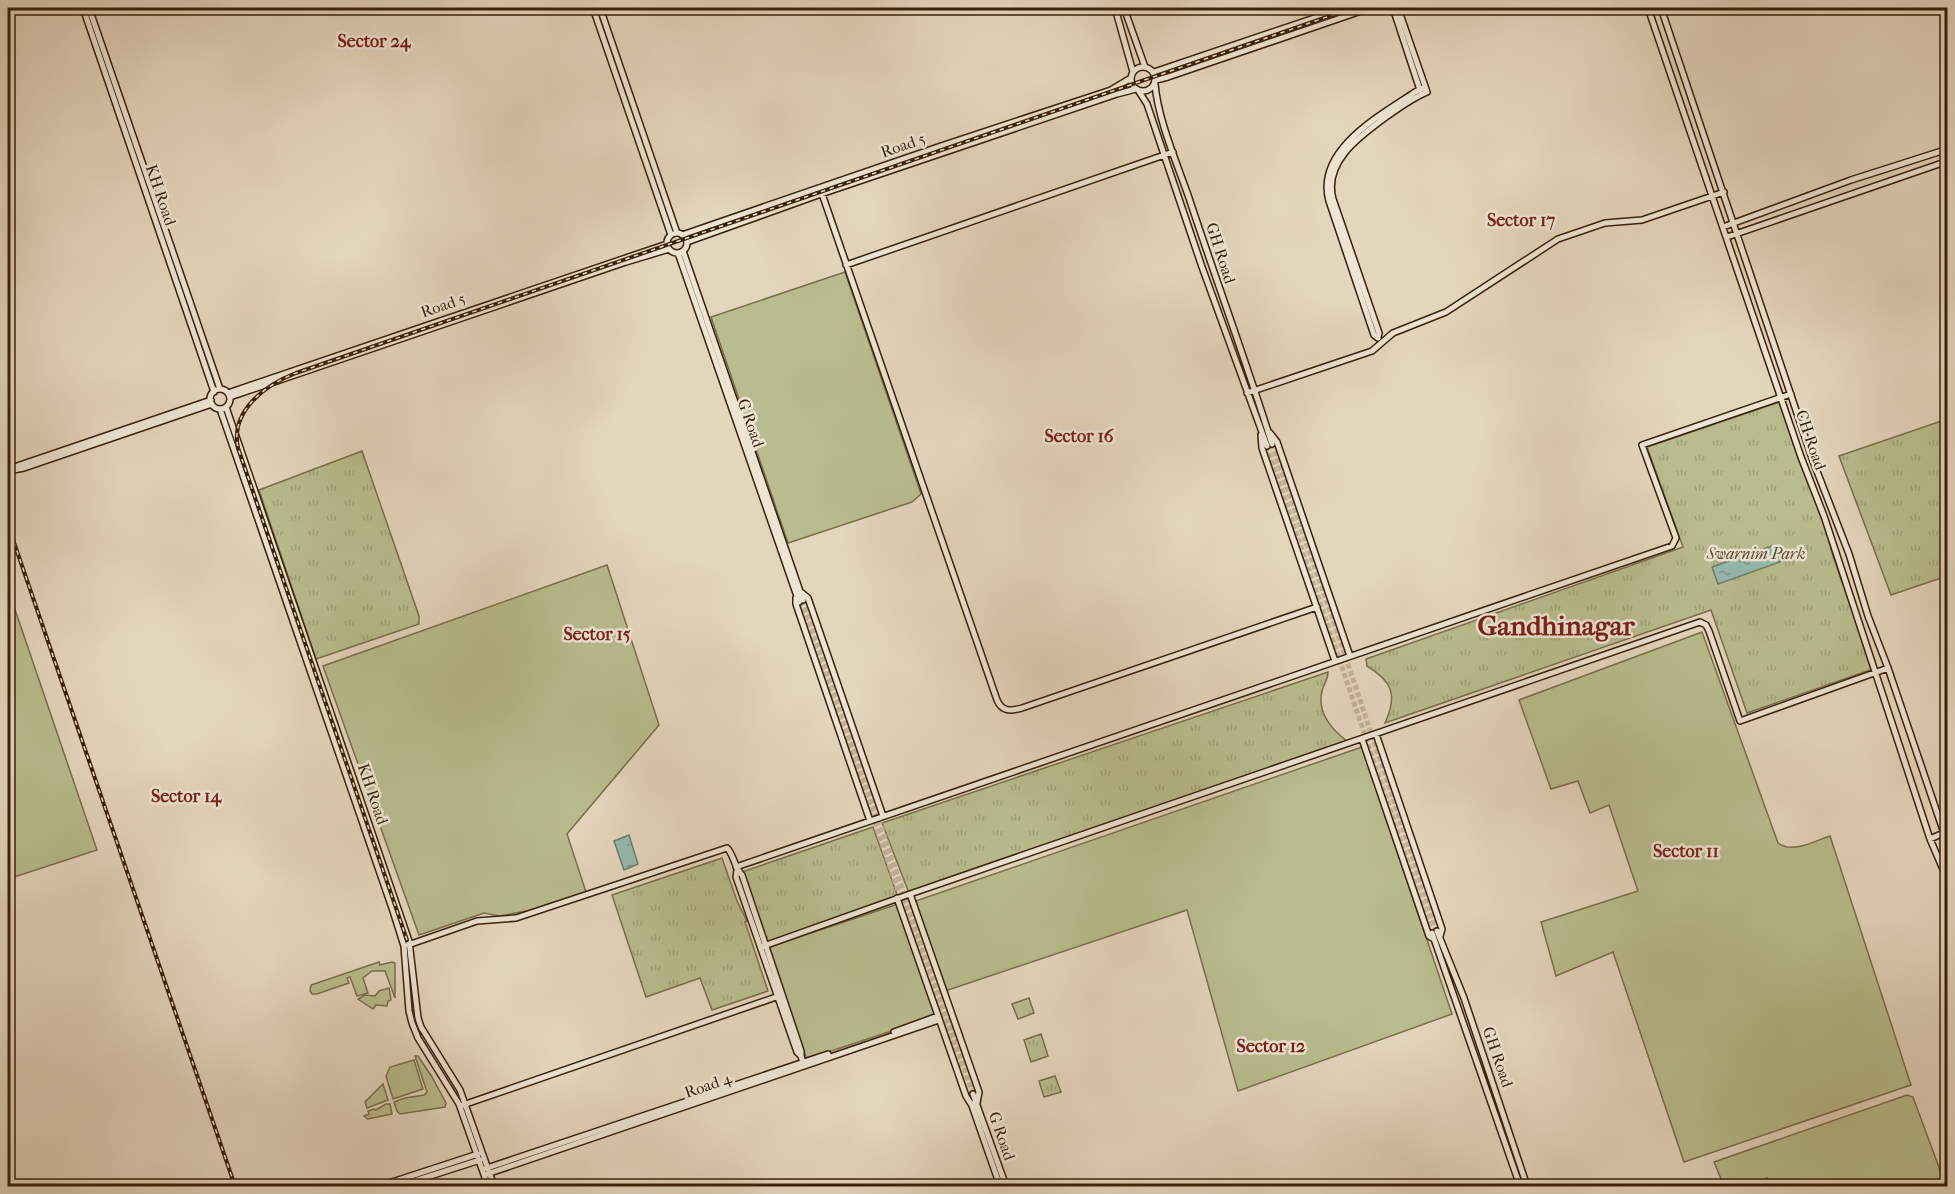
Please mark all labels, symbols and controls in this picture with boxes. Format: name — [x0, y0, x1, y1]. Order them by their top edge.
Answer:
district label: Sector 24 — [338, 31, 412, 52]
street label: Road 5 — [878, 129, 928, 161]
street label: KH Road — [142, 162, 180, 228]
district label: Sector 17 — [1487, 210, 1555, 231]
street label: GH Road — [1202, 220, 1240, 286]
street label: Road 5 — [418, 289, 468, 321]
street label: G Road — [734, 396, 768, 450]
street label: CH Road — [1792, 407, 1830, 473]
district label: Sector 16 — [1044, 426, 1115, 447]
park label: Swarnim Park — [1706, 544, 1805, 563]
district label: Gandhinagar — [1477, 609, 1636, 642]
district label: Sector 15 — [563, 624, 631, 645]
street label: KH Road — [354, 761, 392, 827]
district label: Sector 14 — [151, 786, 222, 807]
district label: Sector 11 — [1653, 841, 1719, 862]
street label: GH Road — [1479, 1024, 1517, 1090]
district label: Sector 12 — [1237, 1036, 1305, 1057]
street label: Road 4 — [682, 1068, 735, 1102]
street label: G Road — [985, 1109, 1019, 1163]

